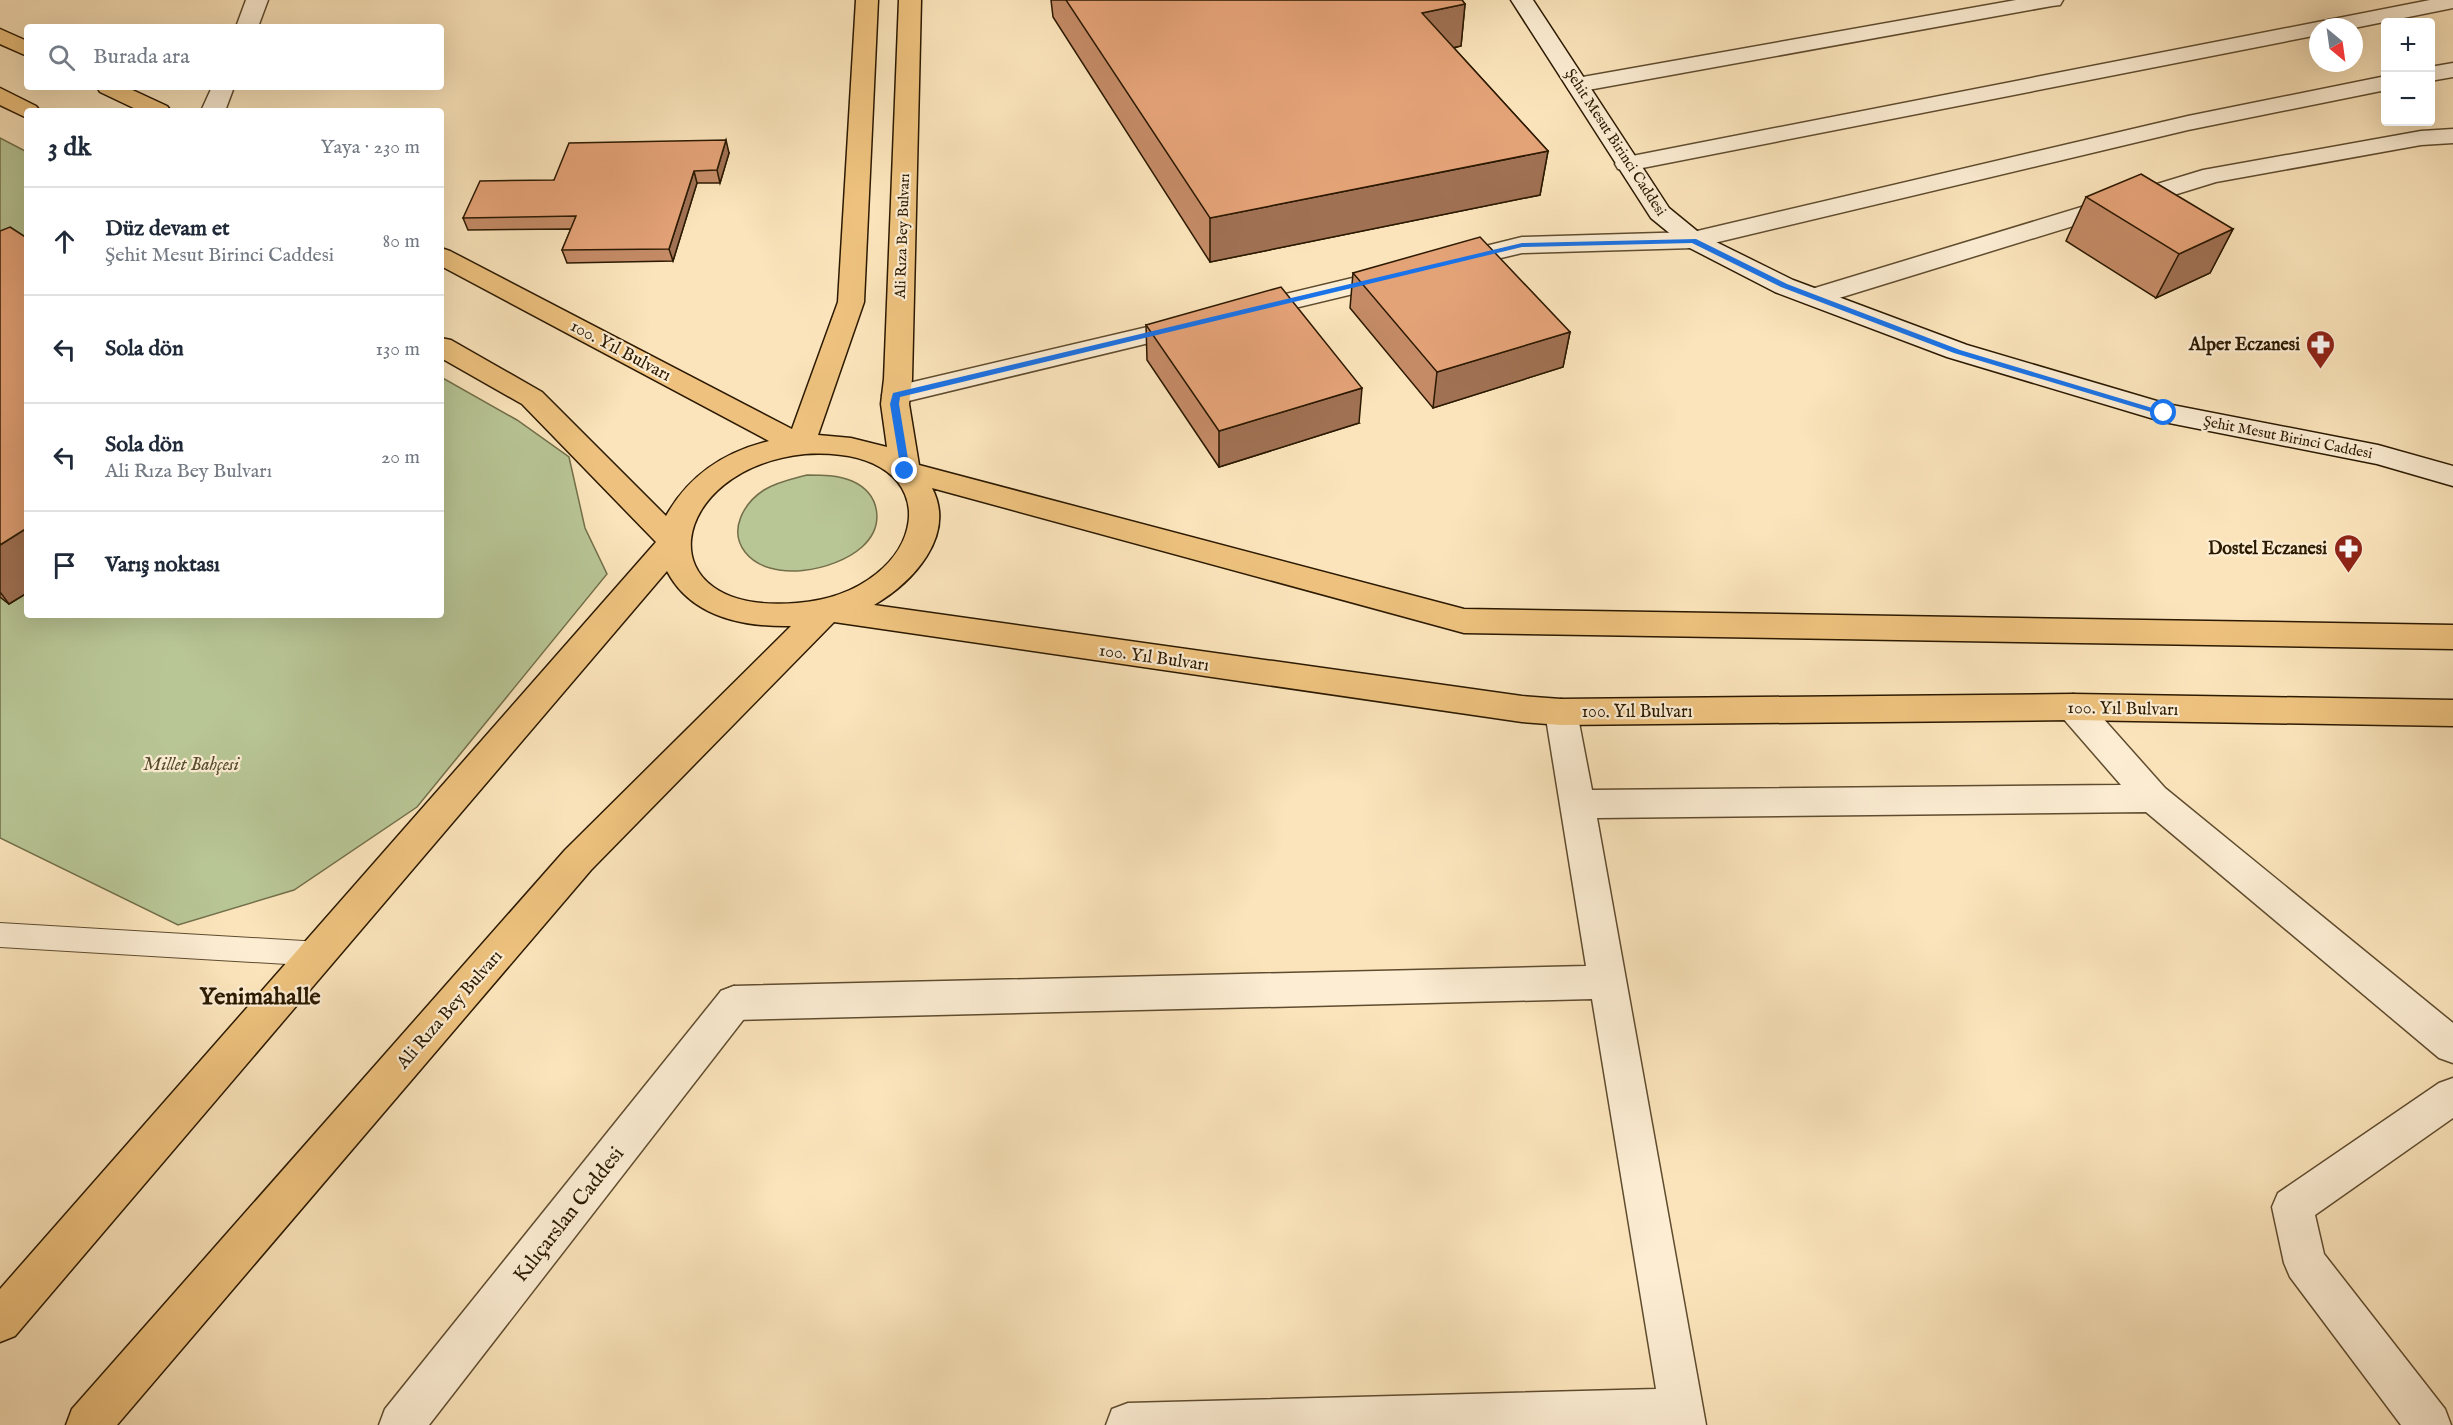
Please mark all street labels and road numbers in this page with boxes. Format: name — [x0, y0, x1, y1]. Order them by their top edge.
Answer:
street label: Şehit Mesut Birinci Caddesi — [1561, 65, 1670, 220]
street label: Ali Rıza Bey Bulvarı — [891, 173, 914, 300]
street label: 100. Yıl Bulvarı — [566, 315, 675, 388]
street label: Şehit Mesut Birinci Caddesi — [2202, 412, 2374, 463]
street label: 100. Yıl Bulvarı — [1097, 639, 1211, 678]
street label: 100. Yıl Bulvarı — [2067, 697, 2179, 722]
street label: 100. Yıl Bulvarı — [1581, 701, 1693, 724]
street label: Ali Rıza Bey Bulvarı — [391, 946, 508, 1075]
street label: Kılıçarslan Caddesi — [508, 1142, 631, 1288]

